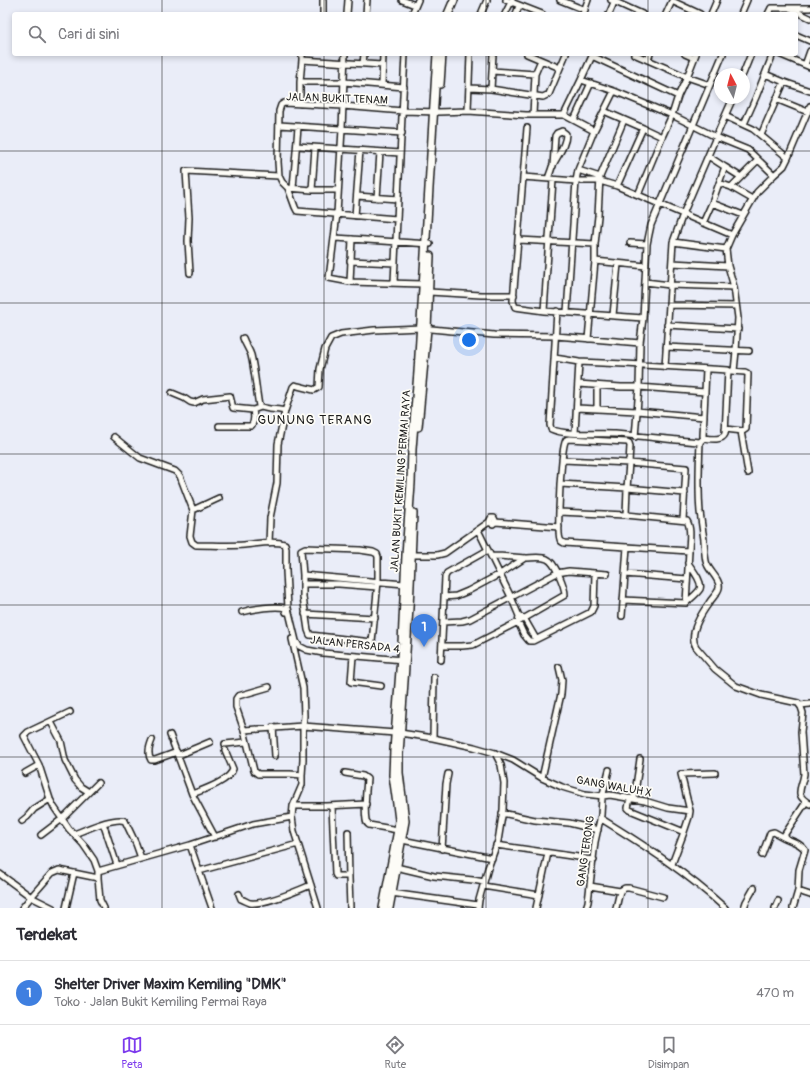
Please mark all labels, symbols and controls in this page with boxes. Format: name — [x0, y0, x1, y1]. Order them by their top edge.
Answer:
search box — [12, 12, 798, 56]
icon: search — [26, 23, 48, 45]
text: Cari di sini — [58, 25, 119, 44]
north arrow — [714, 68, 750, 104]
street label: JALAN BUKIT TENAM — [286, 90, 388, 107]
your location — [459, 330, 479, 350]
street label: JALAN BUKIT KEMILING PERMAI RAYA — [388, 389, 413, 573]
district label: GUNUNG TERANG — [257, 412, 373, 428]
pin: 1 — [411, 614, 437, 647]
street label: JALAN PERSADA 4 — [309, 633, 401, 656]
street label: GANG WALUH X — [575, 773, 653, 800]
street label: GANG TERONG — [574, 815, 597, 887]
text: Terdekat — [16, 924, 77, 945]
text: Shelter Driver Maxim Kemiling "DMK" — [54, 975, 287, 994]
text: 1 — [26, 985, 32, 1001]
text: 470 m — [756, 985, 794, 1001]
text: Toko · Jalan Bukit Kemiling Permai Raya — [54, 994, 267, 1010]
tab: Peta — [121, 1034, 143, 1071]
tab: Rute — [384, 1034, 406, 1071]
tab: Disimpan — [648, 1034, 689, 1071]

